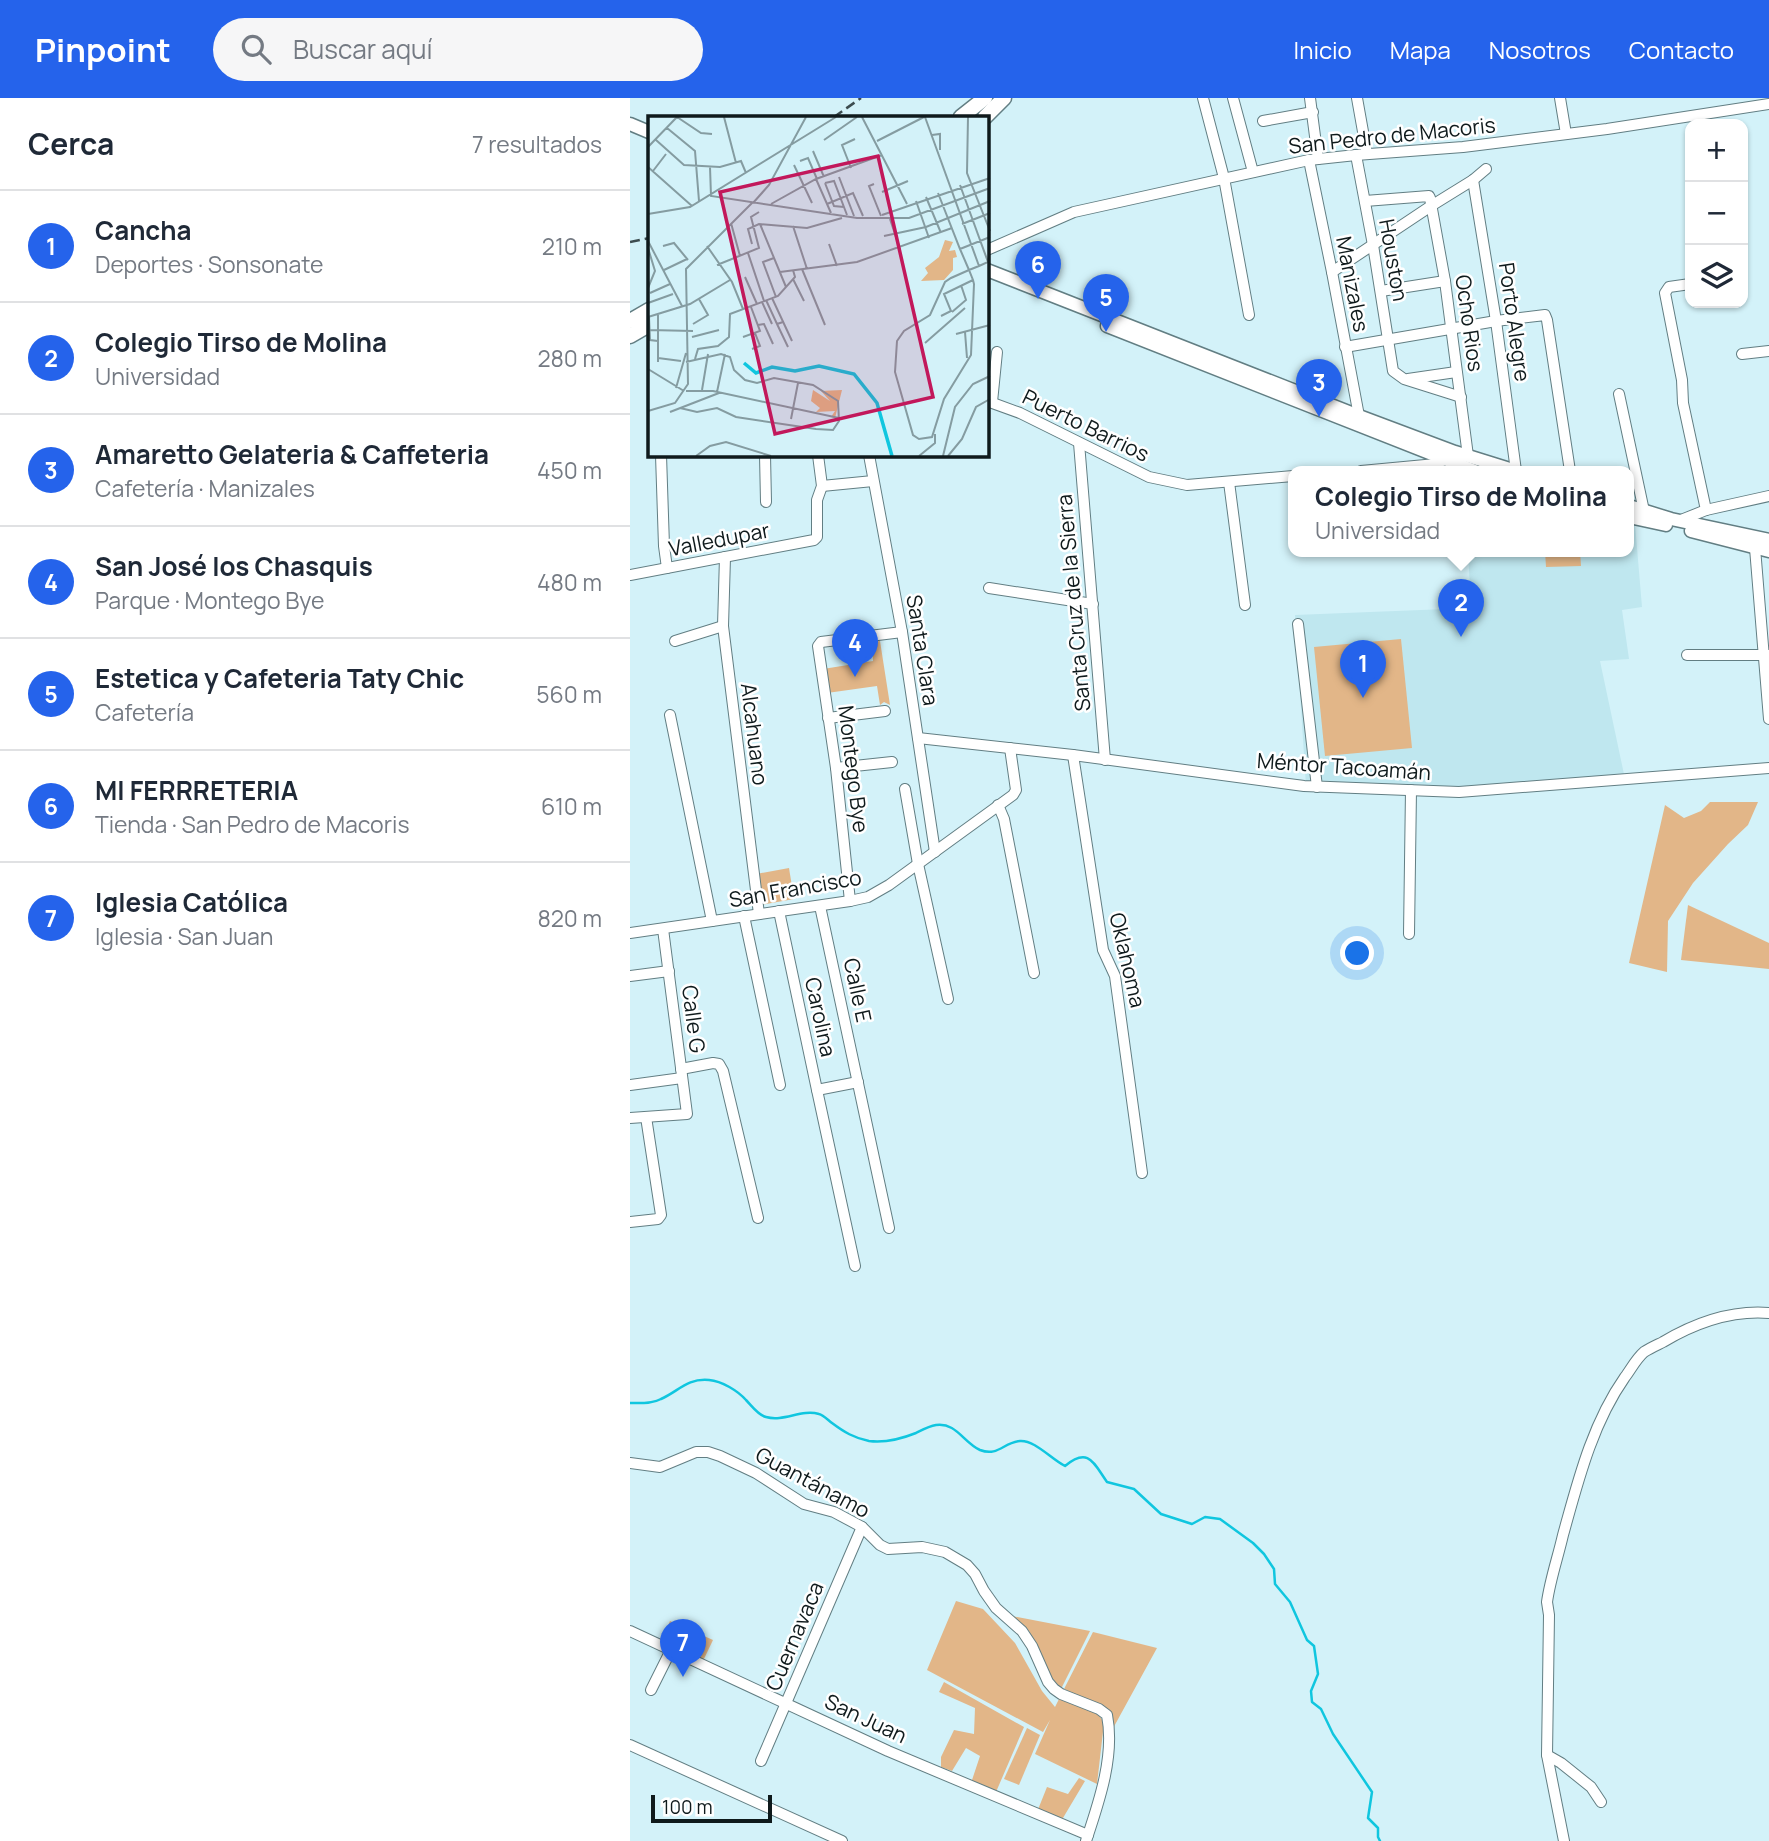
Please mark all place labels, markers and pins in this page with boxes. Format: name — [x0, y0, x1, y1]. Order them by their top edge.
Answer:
pin: 6 — [1015, 241, 1061, 299]
pin: 5 — [1083, 274, 1129, 332]
pin: 3 — [1296, 359, 1342, 417]
pin: 2 — [1438, 579, 1484, 637]
pin: 4 — [832, 619, 878, 677]
pin: 1 — [1340, 640, 1386, 698]
pin: 7 — [660, 1619, 706, 1677]

